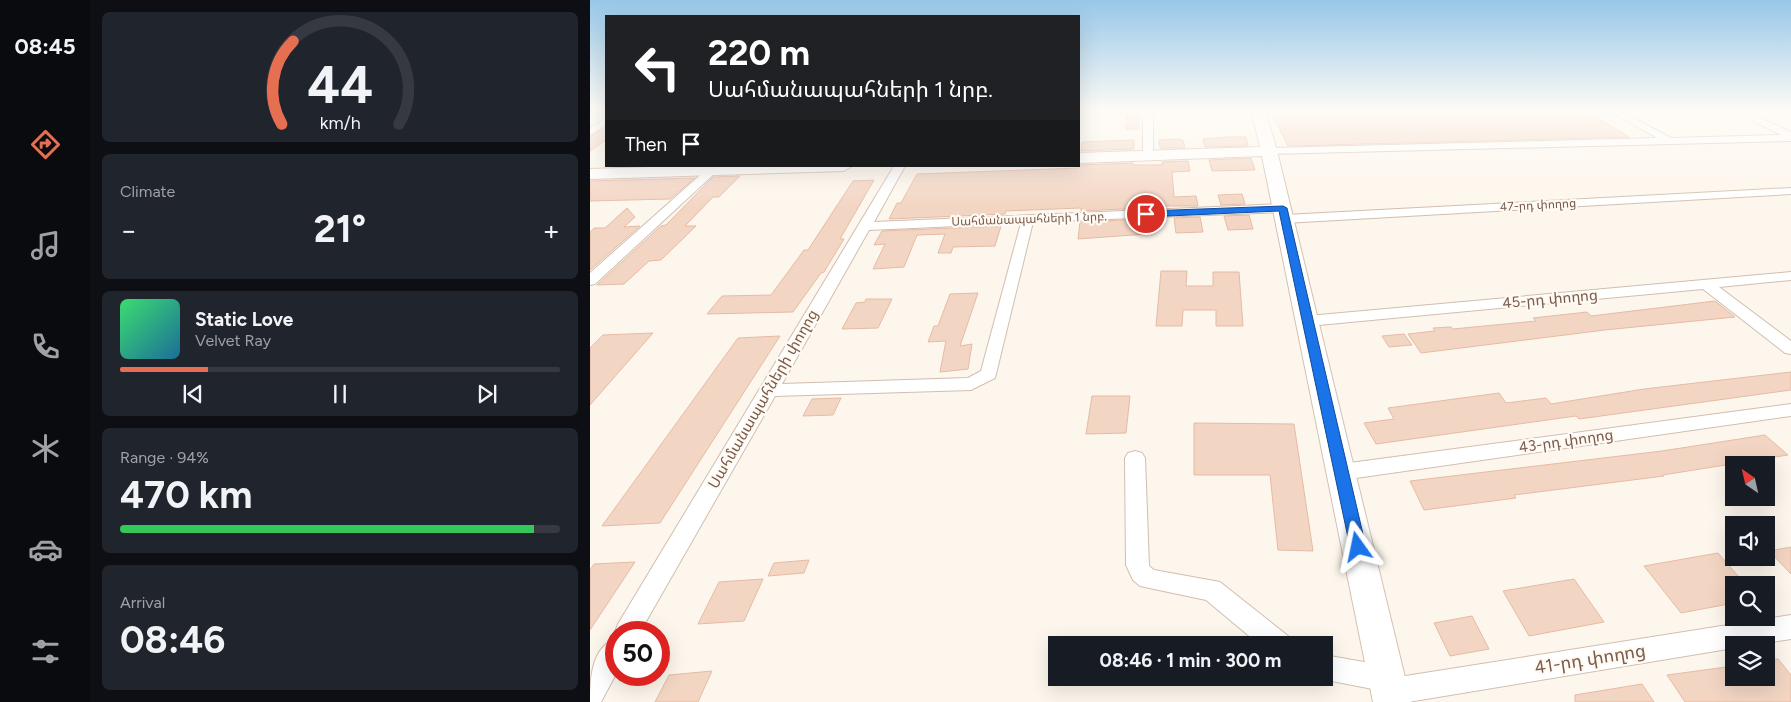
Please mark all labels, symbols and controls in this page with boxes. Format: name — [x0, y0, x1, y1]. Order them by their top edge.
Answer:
text: 220 m — [708, 32, 810, 74]
text: 08:45 — [14, 33, 76, 60]
icon: left — [625, 35, 690, 100]
text: 44 — [307, 54, 373, 116]
text: Սահմանապահների 1 նրբ. — [708, 76, 993, 103]
text: km/h — [320, 112, 360, 133]
icon: directions — [28, 127, 63, 162]
icon: arrive — [677, 130, 705, 158]
text: Then — [625, 133, 667, 156]
text: Climate — [120, 182, 175, 201]
pin — [1125, 193, 1167, 235]
street label: 47-րդ փողոց — [1500, 196, 1576, 214]
icon: arrive — [1132, 200, 1160, 228]
text: 21° — [314, 206, 366, 252]
street label: Սահմանապահների 1 նրբ. — [951, 209, 1107, 229]
text: − — [120, 213, 137, 247]
text: + — [543, 213, 560, 247]
icon: music — [28, 228, 63, 263]
street label: 45-րդ փողոց — [1501, 286, 1599, 312]
street label: Սահմանապահների փողոց — [704, 306, 822, 492]
text: Static Love — [195, 308, 293, 331]
icon: phone — [28, 329, 63, 364]
text: Velvet Ray — [195, 331, 271, 350]
icon: previous — [179, 380, 207, 408]
icon: pause — [326, 380, 354, 408]
icon: next — [473, 380, 501, 408]
street label: 43-րդ փողոց — [1517, 425, 1615, 457]
icon: climate — [28, 431, 63, 466]
text: Range · 94% — [120, 448, 209, 467]
north arrow — [1725, 456, 1775, 506]
map controls — [1725, 456, 1775, 686]
text: 470 km — [120, 472, 252, 518]
button: sound — [1725, 516, 1775, 566]
position arrow — [1331, 520, 1383, 572]
icon: car — [28, 532, 63, 567]
button: search — [1725, 576, 1775, 626]
text: Arrival — [120, 593, 165, 612]
text: 08:46 — [120, 617, 225, 663]
speed limit sign: 50 — [605, 621, 670, 686]
icon: filters — [28, 634, 63, 669]
button: layers — [1725, 636, 1775, 686]
street label: 41-րդ փողոց — [1533, 639, 1647, 679]
text: 08:46 · 1 min · 300 m — [1100, 649, 1281, 672]

